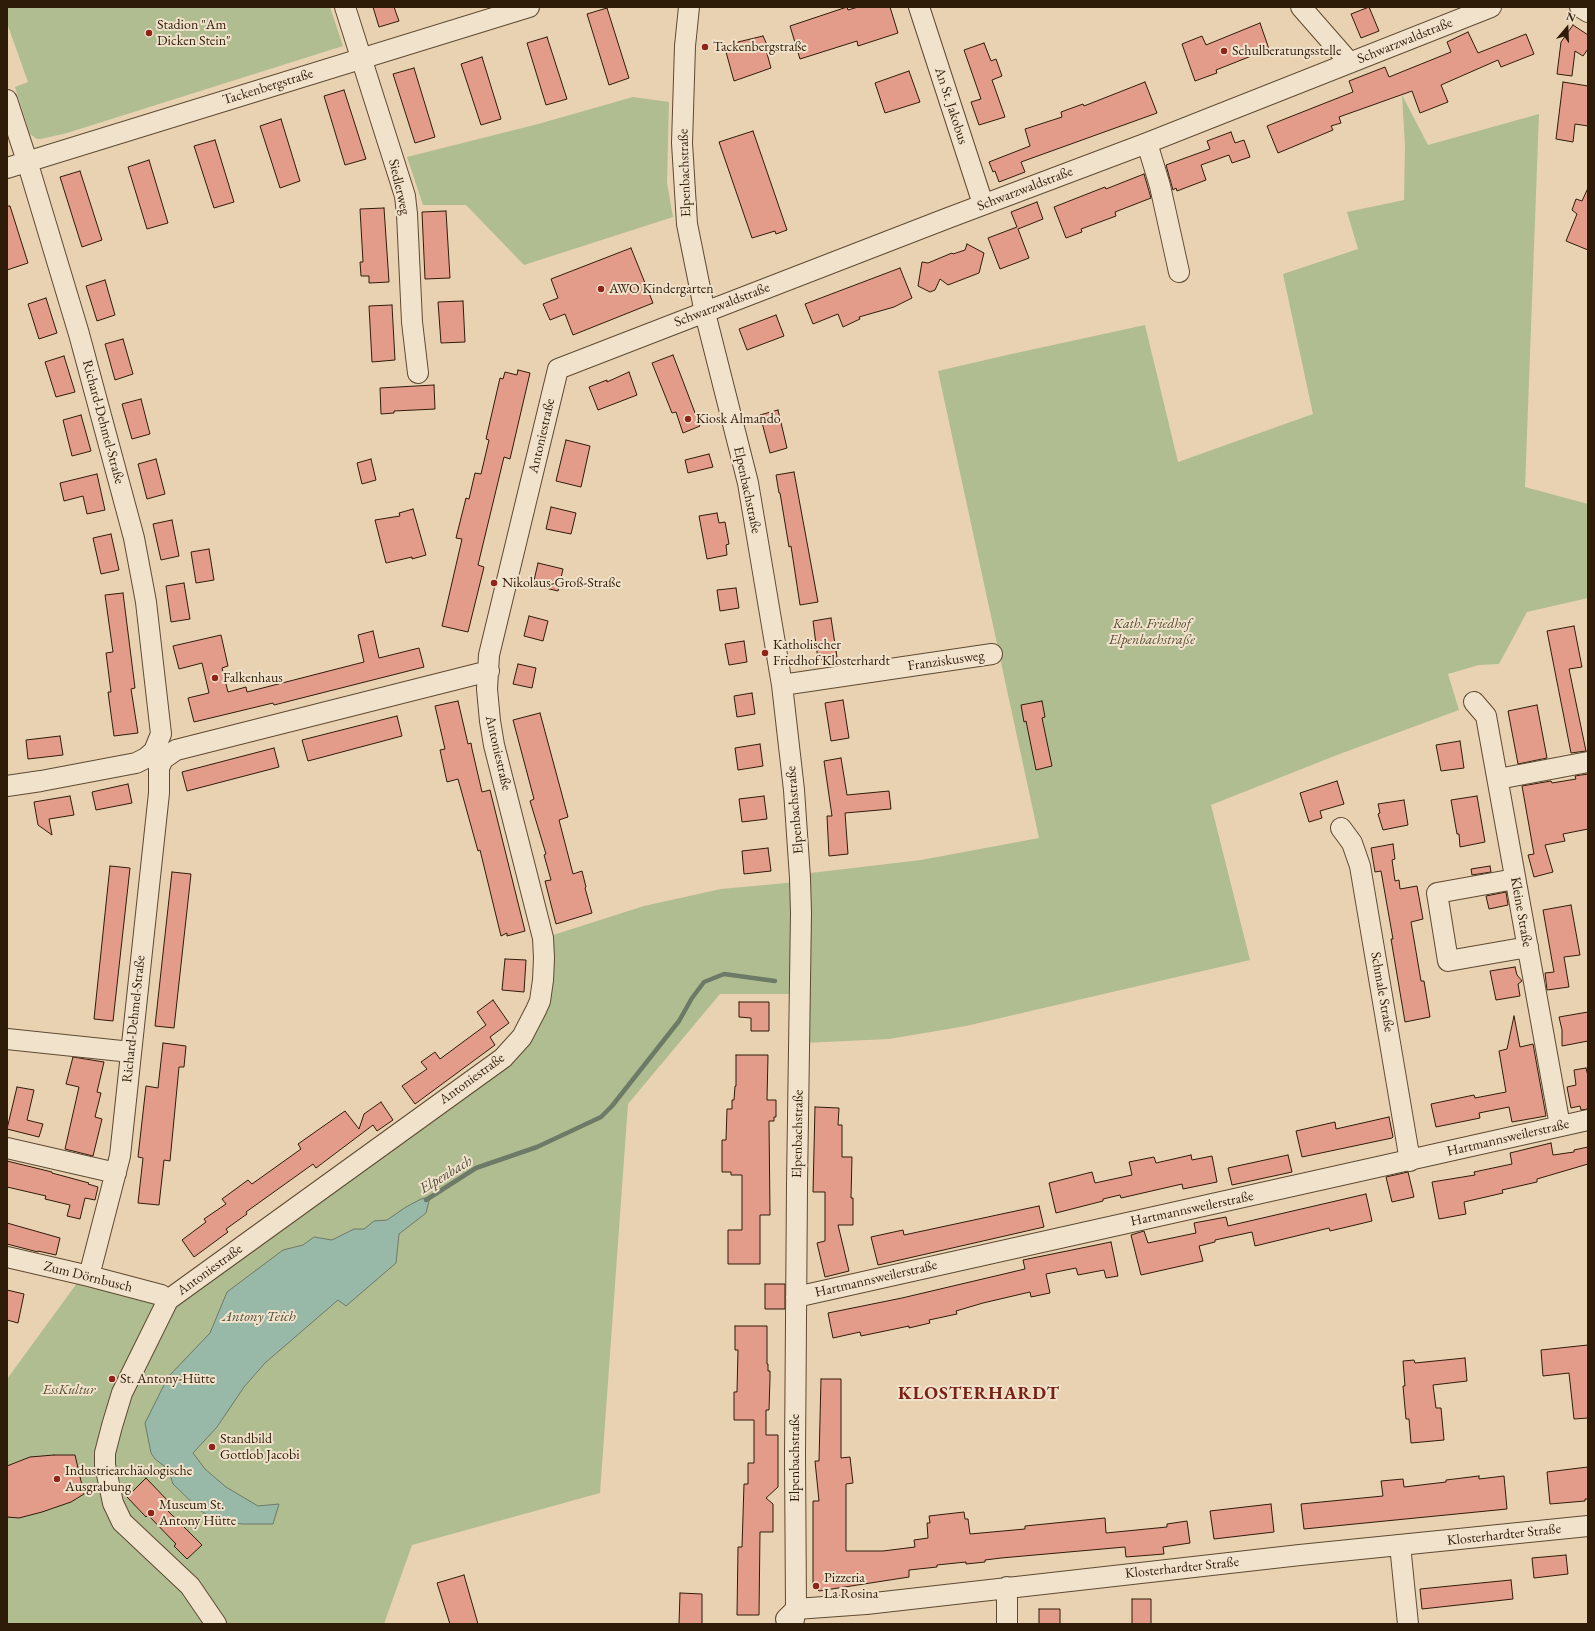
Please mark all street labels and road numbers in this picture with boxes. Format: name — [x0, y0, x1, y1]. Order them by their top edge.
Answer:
street label: Schwarzwaldstraße — [1355, 14, 1455, 68]
street label: Tackenbergstraße — [221, 65, 315, 109]
street label: An St. Jakobus — [931, 65, 971, 147]
street label: Elpenbachstraße — [675, 128, 695, 218]
street label: Siedlerweg — [384, 158, 414, 216]
street label: Schwarzwaldstraße — [975, 163, 1075, 215]
street label: Schwarzwaldstraße — [672, 279, 772, 331]
street label: Richard-Dehmel-Straße — [78, 358, 128, 486]
street label: Antoniestraße — [525, 397, 559, 475]
street label: Elpenbachstraße — [730, 445, 764, 535]
street label: Franziskusweg — [907, 647, 985, 675]
street label: Antoniestraße — [481, 714, 515, 792]
street label: Elpenbachstraße — [783, 765, 807, 855]
street label: Kleine Straße — [1507, 876, 1535, 948]
street label: Schmale Straße — [1367, 951, 1397, 1033]
street label: Richard-Dehmel-Straße — [119, 954, 149, 1084]
street label: Antoniestraße — [436, 1050, 508, 1108]
street label: Elpenbachstraße — [789, 1090, 807, 1178]
street label: Hartmannsweilerstraße — [1445, 1116, 1571, 1160]
street label: Hartmannsweilerstraße — [1129, 1188, 1255, 1230]
street label: Antoniestraße — [174, 1241, 246, 1299]
street label: Hartmannsweilerstraße — [813, 1257, 939, 1301]
street label: Zum Dörnbusch — [42, 1258, 134, 1296]
street label: Elpenbachstraße — [787, 1414, 803, 1502]
street label: Klosterhardter Straße — [1446, 1521, 1562, 1549]
street label: Klosterhardter Straße — [1124, 1554, 1240, 1582]

